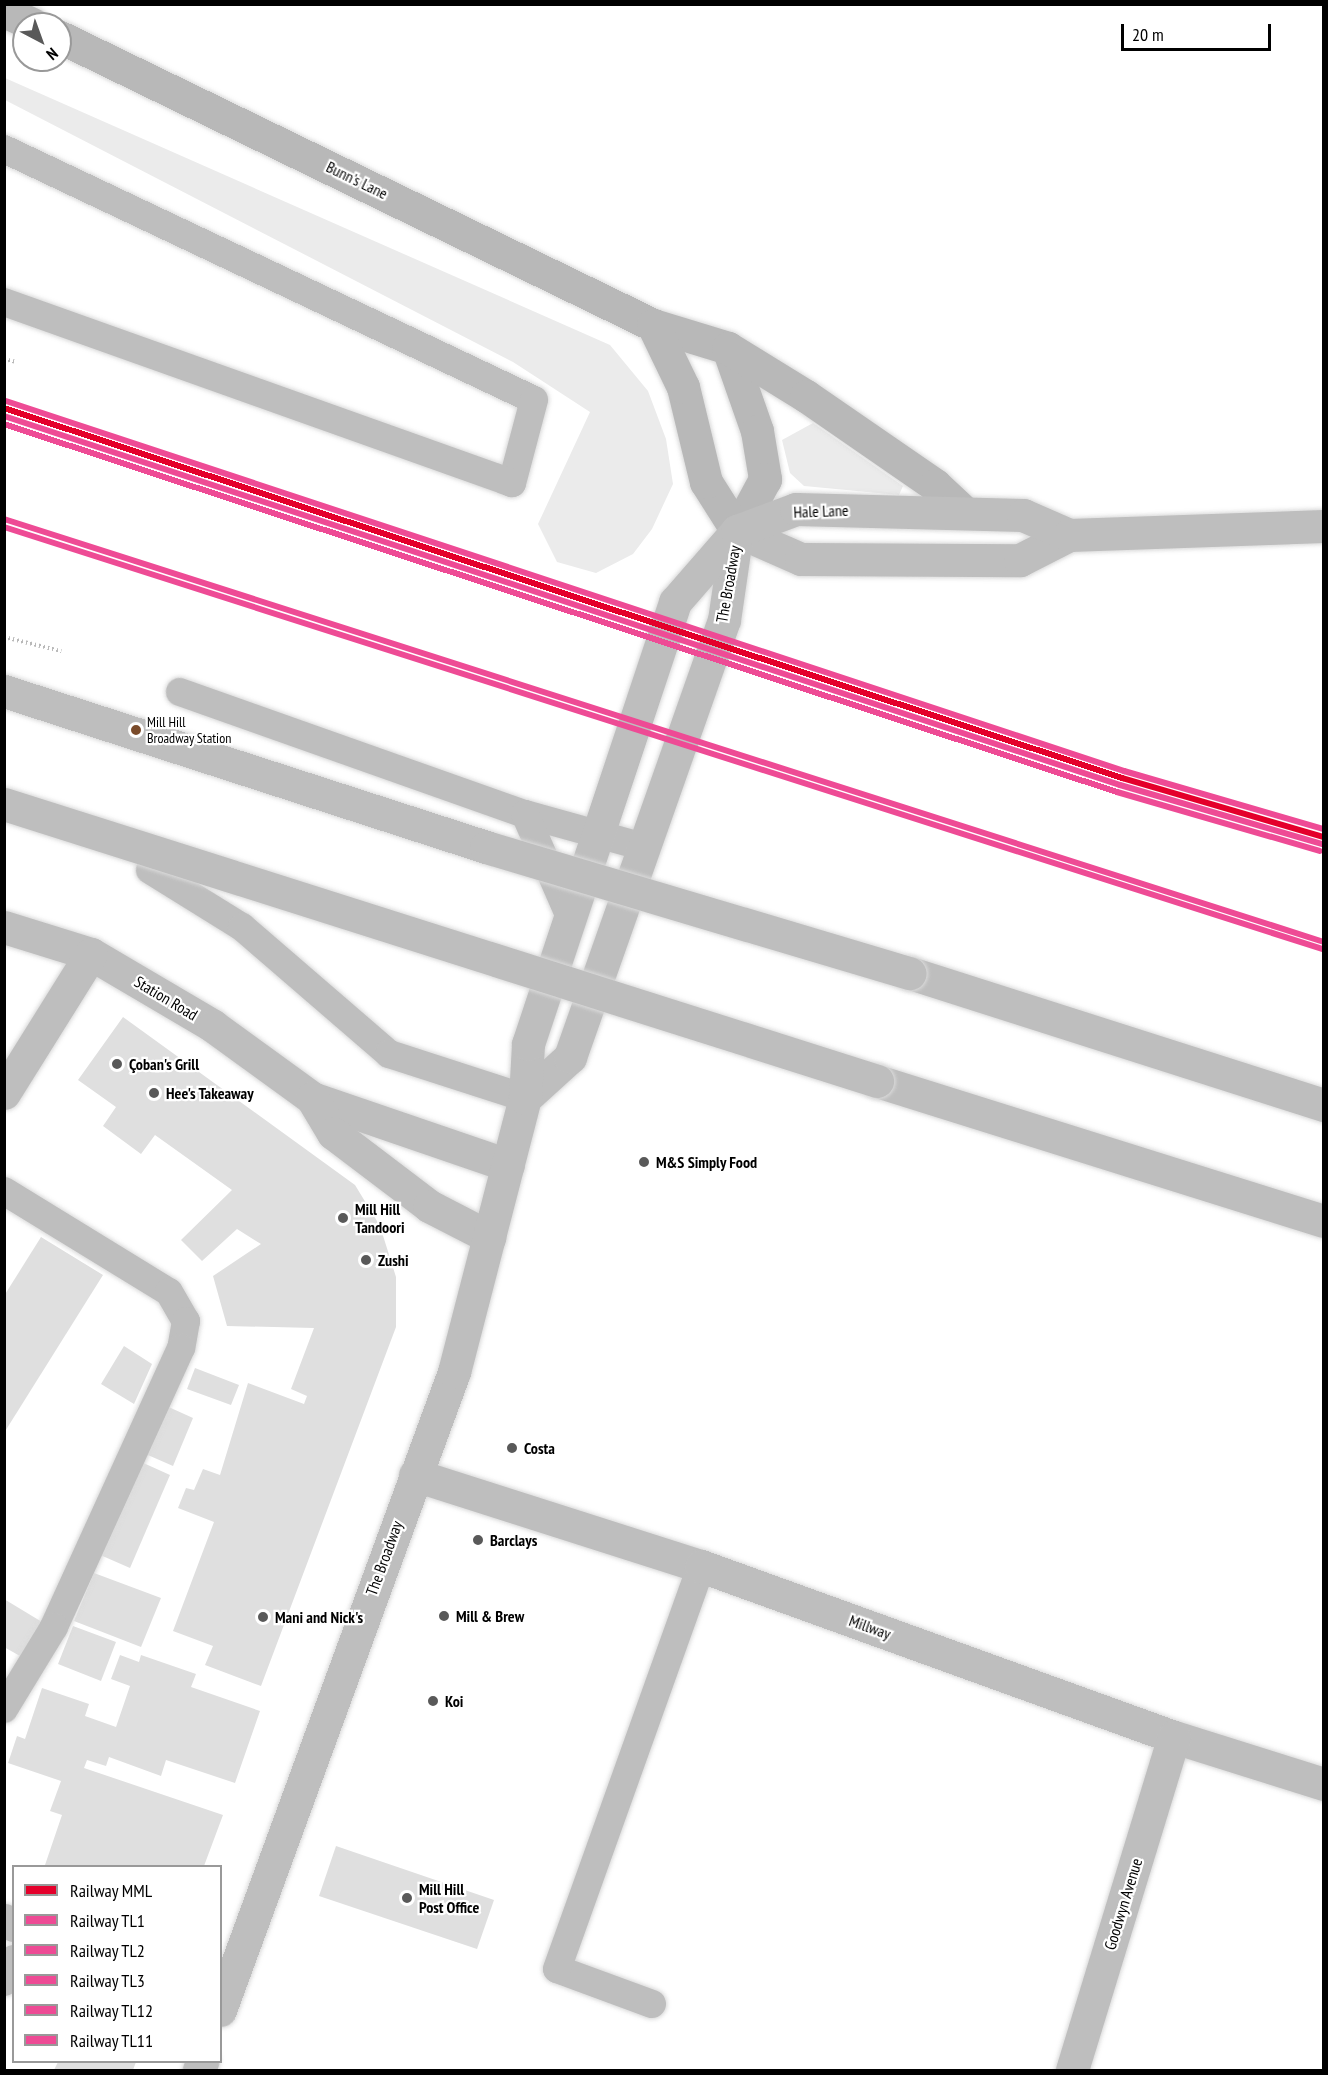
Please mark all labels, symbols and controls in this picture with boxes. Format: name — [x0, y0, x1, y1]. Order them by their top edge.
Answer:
north arrow — [12, 12, 72, 72]
scale bar — [1124, 12, 1274, 50]
text: 20 m — [1132, 23, 1164, 46]
text: N — [43, 44, 62, 64]
street label: Bunn's Lane — [323, 157, 391, 203]
street label: Hale Lane — [793, 500, 849, 522]
street label: The Broadway — [712, 544, 744, 624]
place label: Mill Hill Broadway Station — [147, 714, 232, 746]
marker: Mill Hill Broadway Station — [130, 724, 142, 736]
street label: Station Road — [131, 972, 201, 1024]
place label: Çoban's Grill — [129, 1054, 199, 1074]
marker: Çoban's Grill — [110, 1057, 124, 1071]
place label: Hee's Takeaway — [166, 1083, 254, 1103]
marker: Hee's Takeaway — [147, 1086, 161, 1100]
place label: M&S Simply Food — [656, 1152, 758, 1172]
marker: M&S Simply Food — [637, 1155, 651, 1169]
place label: Mill Hill Tandoori — [355, 1199, 405, 1237]
marker: Mill Hill Tandoori — [336, 1211, 350, 1225]
place label: Zushi — [378, 1250, 409, 1270]
marker: Zushi — [359, 1253, 373, 1267]
place label: Costa — [524, 1438, 555, 1458]
marker: Costa — [505, 1441, 519, 1455]
street label: The Broadway — [362, 1518, 406, 1598]
place label: Barclays — [490, 1530, 537, 1550]
marker: Barclays — [471, 1533, 485, 1547]
place label: Mill & Brew — [456, 1606, 524, 1626]
place label: Mani and Nick's — [275, 1607, 363, 1627]
marker: Mill & Brew — [437, 1609, 451, 1623]
marker: Mani and Nick's — [256, 1610, 270, 1624]
street label: Millway — [847, 1611, 893, 1643]
place label: Koi — [445, 1691, 463, 1711]
marker: Koi — [426, 1694, 440, 1708]
street label: Goodwyn Avenue — [1100, 1856, 1146, 1952]
legend — [12, 1865, 222, 2063]
text: Railway MML — [70, 1879, 152, 1902]
place label: Mill Hill Post Office — [419, 1879, 480, 1917]
marker: Mill Hill Post Office — [400, 1891, 414, 1905]
text: Railway TL1 — [70, 1909, 145, 1932]
text: Railway TL2 — [70, 1939, 145, 1962]
text: Railway TL3 — [70, 1969, 145, 1992]
text: Railway TL12 — [70, 1999, 153, 2022]
text: Railway TL11 — [70, 2029, 153, 2052]

